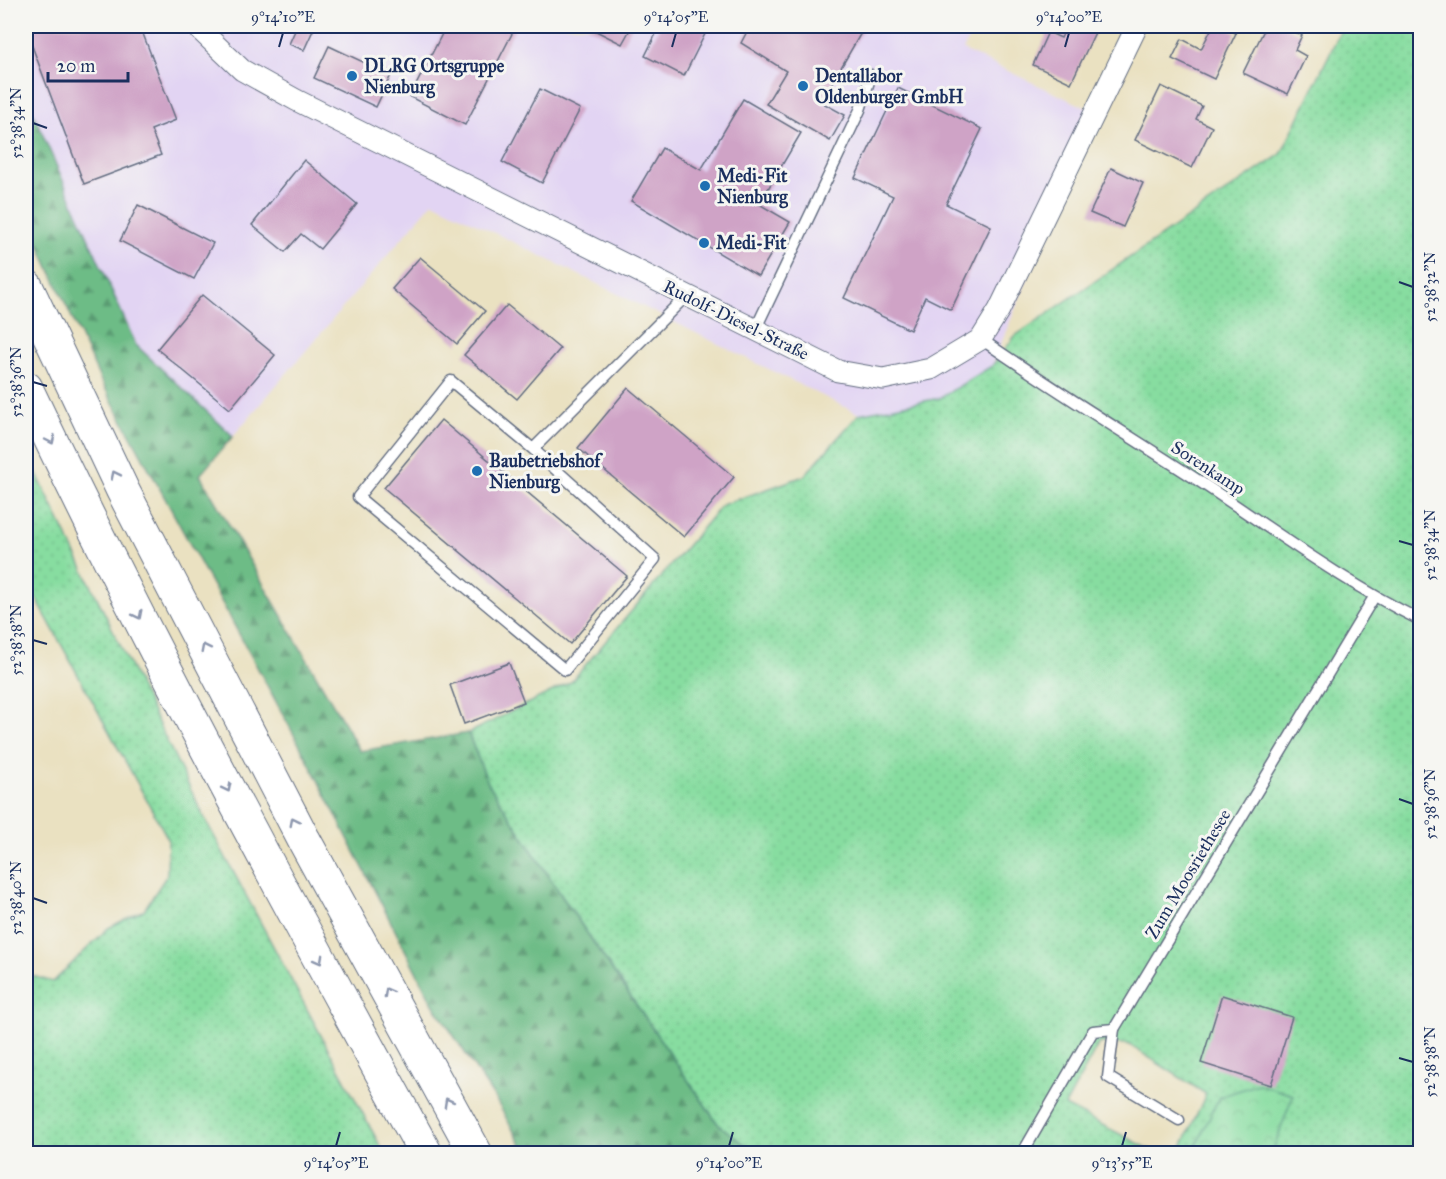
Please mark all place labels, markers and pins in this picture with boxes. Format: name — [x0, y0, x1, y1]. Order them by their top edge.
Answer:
place label: DLRG Ortsgruppe Nienburg — [364, 55, 505, 99]
place label: Dentallabor Oldenburger GmbH — [815, 65, 964, 109]
marker: DLRG Ortsgruppe Nienburg — [345, 69, 359, 83]
marker: Dentallabor Oldenburger GmbH — [796, 79, 810, 93]
place label: Medi-Fit Nienburg — [717, 165, 788, 209]
marker: Medi-Fit Nienburg — [698, 179, 712, 193]
place label: Medi-Fit — [716, 232, 787, 254]
marker: Medi-Fit — [697, 236, 711, 250]
place label: Baubetriebshof Nienburg — [489, 450, 603, 494]
marker: Baubetriebshof Nienburg — [470, 464, 484, 478]

